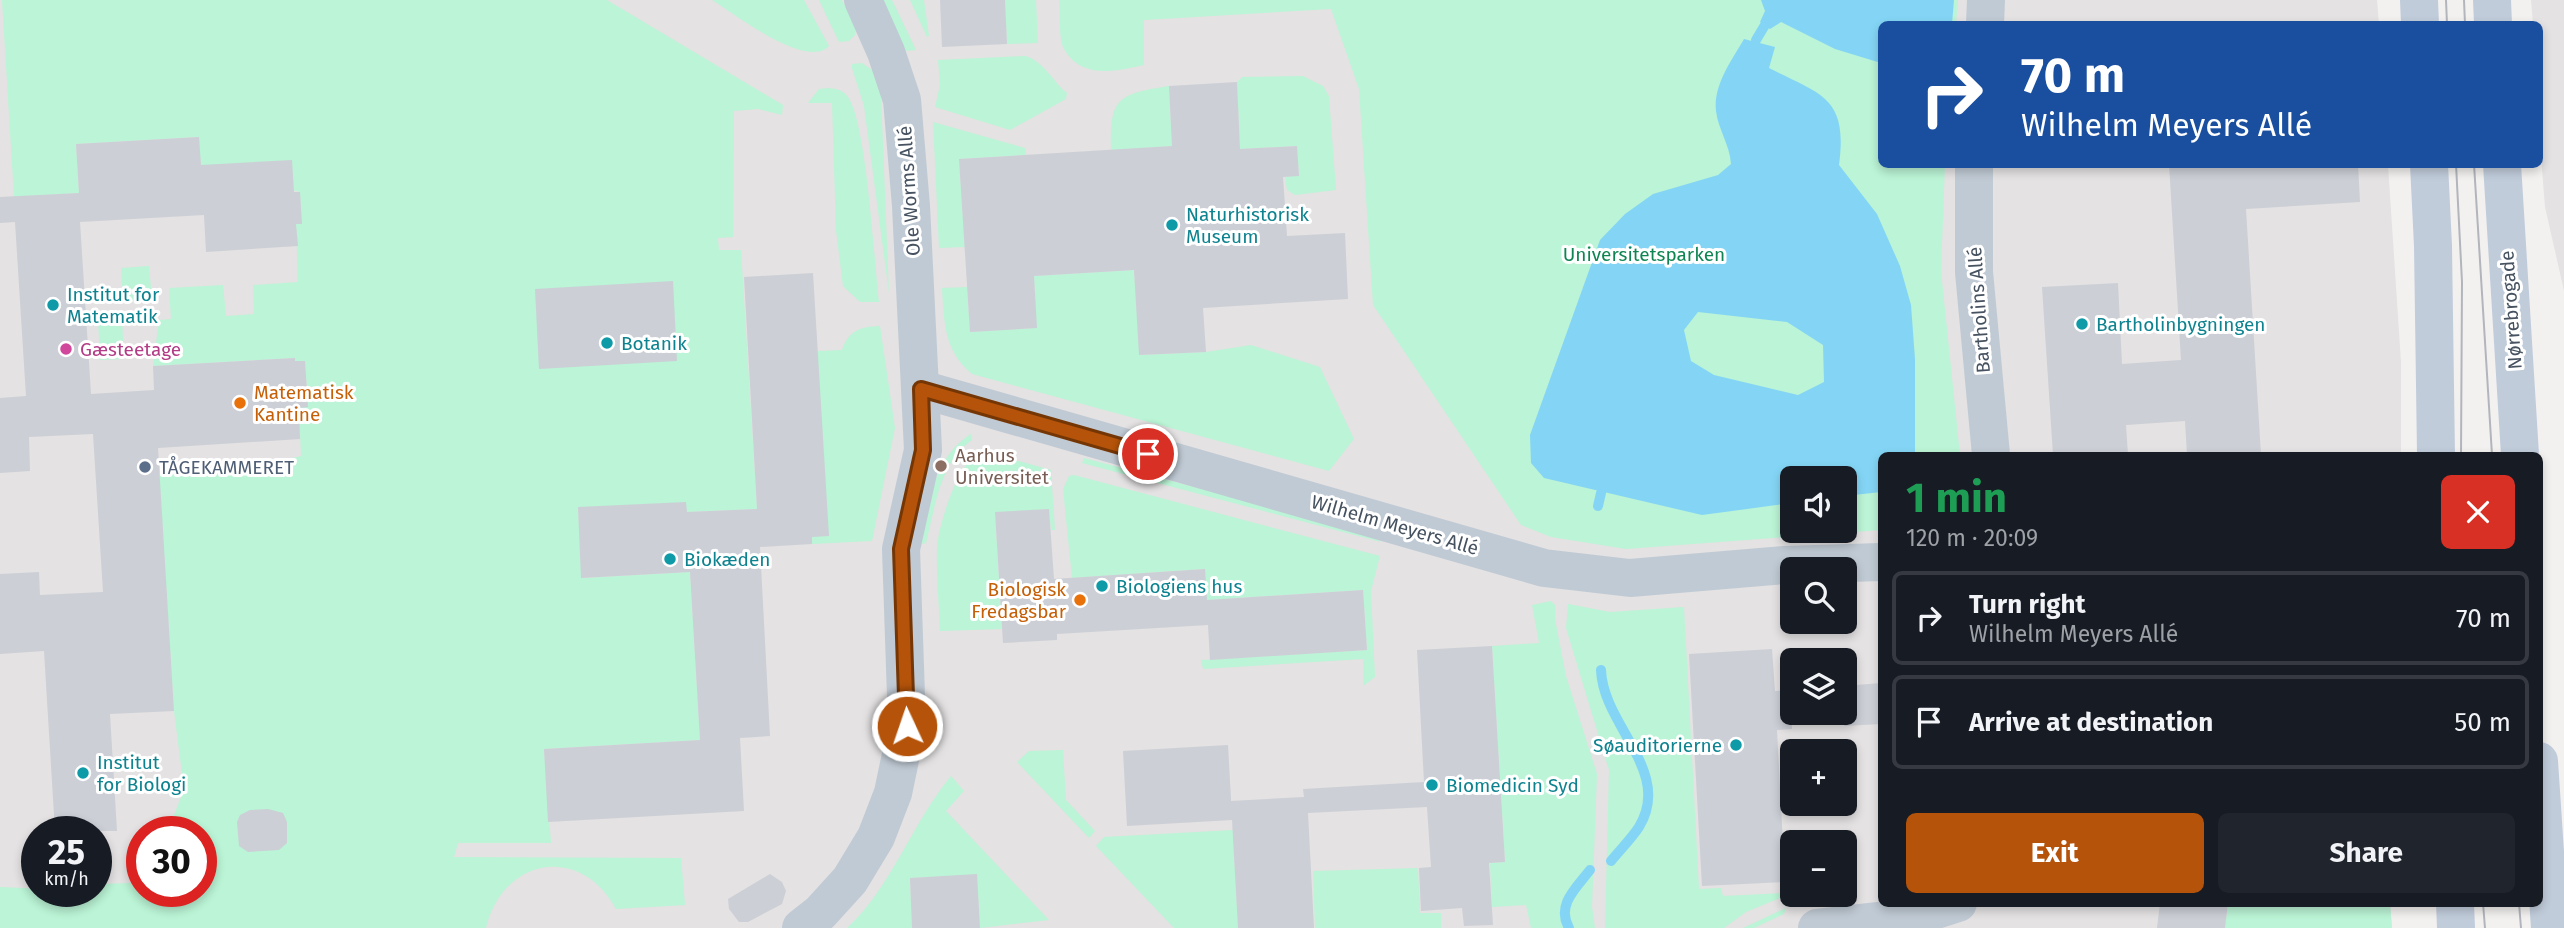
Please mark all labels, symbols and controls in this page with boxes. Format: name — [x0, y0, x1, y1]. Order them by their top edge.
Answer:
text: 70 m — [2021, 46, 2125, 105]
icon: right — [1906, 49, 1997, 140]
text: Wilhelm Meyers Allé — [2021, 106, 2312, 144]
street label: Ole Worms Allé — [893, 125, 925, 257]
place label: Naturhistorisk Museum — [1186, 203, 1309, 248]
marker: Naturhistorisk Museum — [1164, 217, 1180, 233]
park label: Universitetsparken — [1563, 243, 1725, 266]
street label: Bartholins Allé — [1963, 246, 1995, 374]
street label: Nørrebrogade — [2495, 250, 2527, 370]
place label: Institut for Matematik — [67, 283, 160, 328]
marker: Institut for Matematik — [45, 297, 61, 313]
place label: Bartholinbygningen — [2096, 313, 2265, 336]
marker: Bartholinbygningen — [2074, 316, 2090, 332]
place label: Botanik — [621, 332, 687, 355]
marker: Botanik — [599, 335, 615, 351]
place label: Gæsteetage — [80, 338, 181, 361]
marker: Gæsteetage — [58, 341, 74, 357]
place label: Matematisk Kantine — [254, 381, 354, 426]
marker: Matematisk Kantine — [232, 395, 248, 411]
pin — [1118, 424, 1178, 484]
icon: arrive — [1129, 435, 1167, 473]
place label: Aarhus Universitet — [955, 444, 1049, 489]
place label: TÅGEKAMMERET — [159, 456, 294, 479]
marker: Aarhus Universitet — [933, 458, 949, 474]
marker: TÅGEKAMMERET — [137, 459, 153, 475]
map controls — [1780, 466, 1857, 907]
button: sound — [1780, 466, 1857, 543]
text: 1 min — [1906, 473, 2007, 523]
button: close — [2441, 475, 2515, 549]
street label: Wilhelm Meyers Allé — [1309, 490, 1481, 560]
text: 120 m · 20:09 — [1906, 524, 2038, 552]
place label: Biokæden — [684, 548, 770, 571]
marker: Biokæden — [662, 551, 678, 567]
button: search — [1780, 557, 1857, 634]
place label: Biologiens hus — [1116, 575, 1242, 598]
place label: Biologisk Fredagsbar — [971, 578, 1067, 623]
marker: Biologiens hus — [1094, 578, 1110, 594]
text: Turn right — [1969, 589, 2086, 620]
marker: Biologisk Fredagsbar — [1072, 592, 1088, 608]
icon: right — [1910, 599, 1948, 637]
text: 70 m — [2456, 603, 2511, 634]
text: Wilhelm Meyers Allé — [1969, 620, 2178, 648]
button: layers — [1780, 648, 1857, 725]
position arrow — [870, 689, 944, 763]
icon: arrive — [1910, 703, 1948, 741]
text: Arrive at destination — [1969, 707, 2213, 738]
text: 50 m — [2454, 707, 2511, 738]
place label: Søauditorierne — [1593, 734, 1722, 757]
marker: Søauditorierne — [1728, 737, 1744, 753]
button: + — [1780, 739, 1857, 816]
place label: Institut for Biologi — [97, 751, 186, 796]
marker: Institut for Biologi — [75, 765, 91, 781]
place label: Biomedicin Syd — [1446, 774, 1579, 797]
marker: Biomedicin Syd — [1424, 777, 1440, 793]
button: Exit — [1906, 813, 2204, 893]
button: Share — [2218, 813, 2515, 893]
speed limit sign: 30 — [126, 816, 217, 907]
button: − — [1780, 830, 1857, 907]
text: 25 — [48, 831, 85, 873]
text: km/h — [44, 868, 89, 890]

